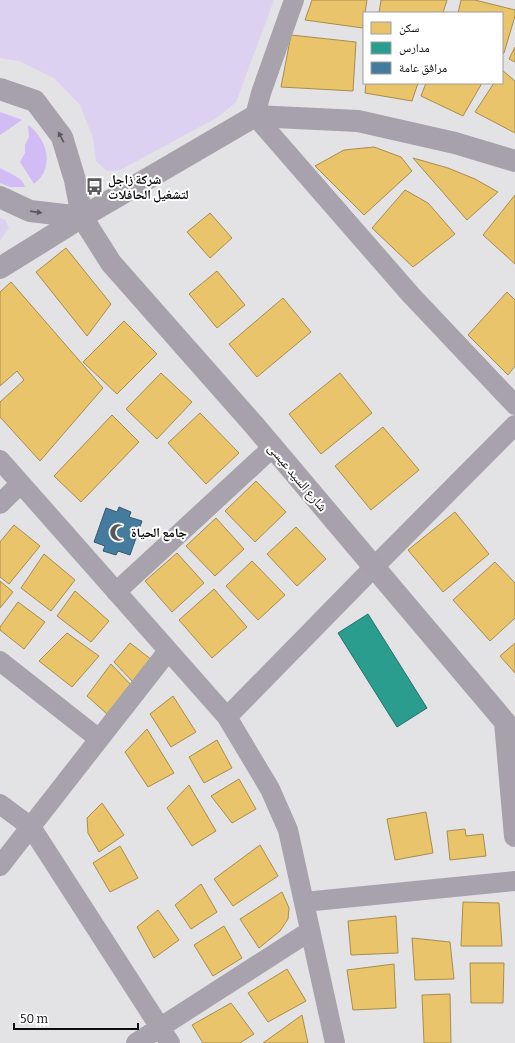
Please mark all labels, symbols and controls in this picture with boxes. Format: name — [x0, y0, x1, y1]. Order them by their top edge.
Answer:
legend — [363, 12, 503, 84]
text: سكن — [399, 21, 420, 35]
text: مدارس — [399, 41, 430, 55]
text: مرافق عامة — [399, 61, 447, 75]
one-way arrow — [57, 131, 64, 143]
place label: شركة زاجل لتشغيل الحافلات — [108, 172, 189, 203]
bus stop icon: شركة زاجل لتشغيل الحافلات — [85, 176, 105, 196]
one-way arrow — [30, 209, 42, 215]
street label: شارع السيد عيسى — [263, 440, 330, 516]
mosque icon: جامع الحياة — [108, 522, 128, 542]
place label: جامع الحياة — [131, 525, 187, 542]
scale bar — [14, 1005, 138, 1031]
text: 50 m — [20, 1012, 49, 1026]

